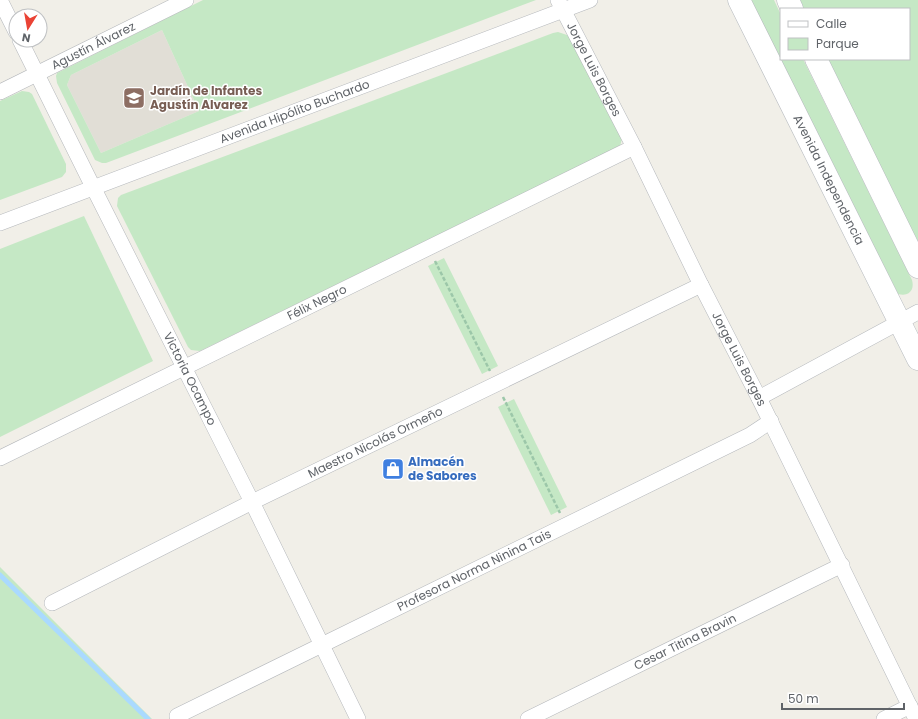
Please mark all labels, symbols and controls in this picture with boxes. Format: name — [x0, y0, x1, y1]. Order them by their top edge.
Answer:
north arrow — [8, 8, 48, 48]
legend — [780, 8, 910, 60]
text: Calle — [816, 15, 847, 32]
street label: Agustín Álvarez — [48, 17, 138, 73]
street label: Jorge Luis Borges — [563, 19, 626, 119]
text: N — [21, 29, 32, 46]
text: Parque — [816, 35, 859, 52]
street label: Avenida Hipólito Buchardo — [217, 75, 372, 147]
place label: Jardín de Infantes Agustín Alvarez — [150, 82, 262, 113]
school or university icon: Jardín de Infantes Agustín Alvarez — [121, 85, 147, 111]
street label: Avenida Independencia — [790, 112, 869, 248]
street label: Félix Negro — [284, 280, 350, 324]
street label: Jorge Luis Borges — [708, 309, 771, 409]
street label: Victoria Ocampo — [160, 329, 221, 428]
street label: Maestro Nicolás Ormeño — [305, 402, 446, 482]
place label: Almacén de Sabores — [408, 453, 477, 484]
shop icon: Almacén de Sabores — [380, 456, 406, 482]
street label: Profesora Norma Ninina Tais — [394, 525, 554, 615]
street label: Cesar Titina Bravin — [631, 609, 739, 674]
scale bar — [782, 685, 904, 711]
text: 50 m — [788, 690, 819, 707]

